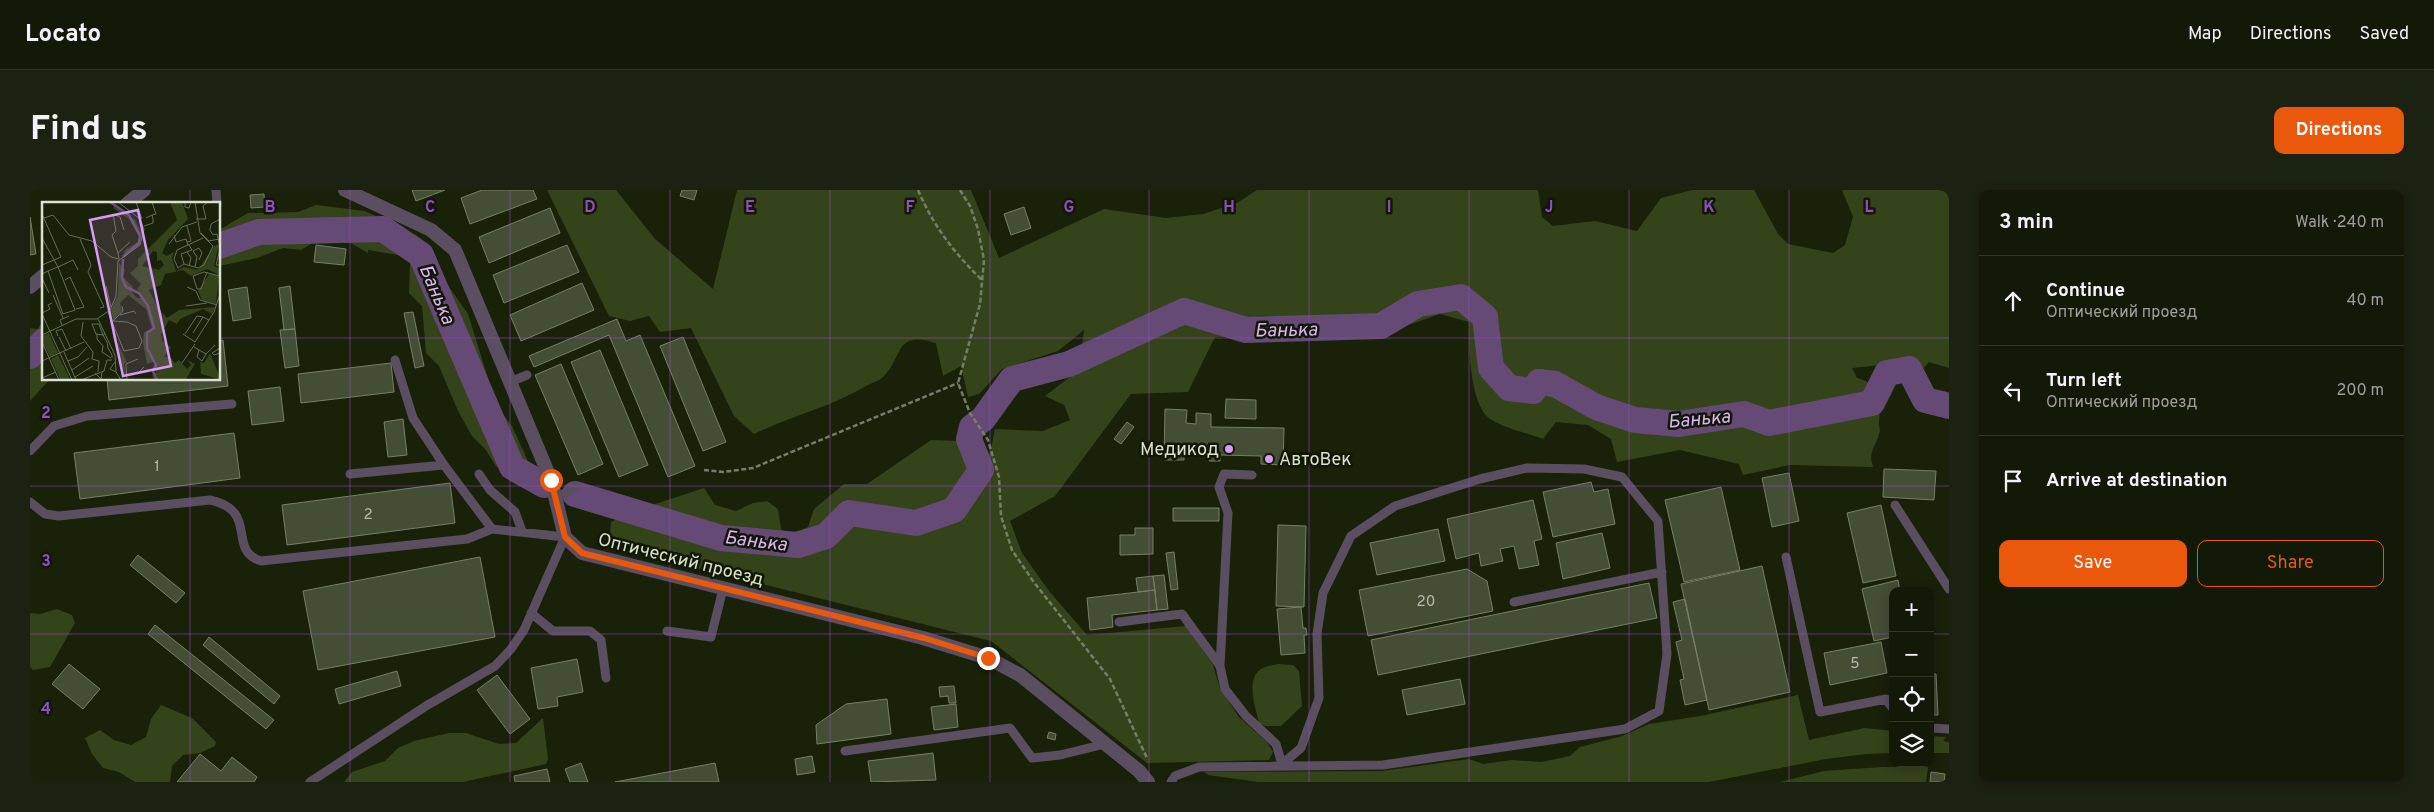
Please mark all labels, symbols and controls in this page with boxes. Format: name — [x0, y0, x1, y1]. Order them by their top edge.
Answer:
text: Locato — [25, 20, 101, 50]
text: Map — [2188, 23, 2222, 46]
text: Directions — [2250, 23, 2332, 46]
text: Saved — [2360, 23, 2409, 46]
button: Directions — [2274, 107, 2404, 154]
text: Find us — [30, 108, 148, 152]
text: B — [264, 198, 276, 218]
text: C — [425, 198, 435, 218]
text: D — [584, 198, 596, 218]
text: E — [745, 198, 755, 218]
text: F — [905, 198, 915, 218]
text: G — [1064, 198, 1074, 218]
text: H — [1223, 198, 1235, 218]
text: I — [1387, 198, 1391, 218]
text: J — [1545, 198, 1553, 218]
text: K — [1703, 198, 1715, 218]
text: L — [1864, 198, 1874, 218]
inset map — [42, 202, 220, 380]
text: 3 min — [1999, 209, 2054, 236]
text: Walk · 240 m — [2295, 213, 2384, 233]
water label: Банька — [413, 261, 460, 329]
text: Continue — [2046, 279, 2125, 303]
icon: ahead — [1999, 287, 2027, 315]
text: 40 m — [2346, 291, 2384, 311]
text: Оптический проезд — [2046, 303, 2197, 323]
water label: Банька — [1254, 318, 1318, 344]
text: Turn left — [2046, 369, 2122, 393]
icon: left — [1999, 377, 2027, 405]
text: 200 m — [2336, 381, 2384, 401]
text: Оптический проезд — [2046, 393, 2197, 413]
text: 2 — [41, 404, 51, 424]
water label: Банька — [1667, 405, 1732, 435]
place label: Медикод — [1140, 439, 1219, 462]
marker: Медикод — [1223, 443, 1235, 455]
place label: АвтоВек — [1279, 449, 1352, 472]
marker: АвтоВек — [1263, 453, 1275, 465]
house number: 1 — [154, 458, 160, 477]
icon: arrive — [1999, 467, 2027, 495]
route start — [540, 469, 563, 492]
text: Arrive at destination — [2046, 469, 2227, 493]
house number: 2 — [363, 506, 373, 525]
water label: Банька — [723, 526, 789, 558]
street label: Оптический проезд — [595, 529, 766, 592]
button: Save — [1999, 540, 2187, 587]
button: Share — [2197, 540, 2384, 587]
text: 3 — [41, 552, 51, 572]
map controls — [1889, 587, 1934, 767]
button: + — [1889, 587, 1934, 632]
house number: 20 — [1417, 593, 1435, 612]
button: − — [1889, 632, 1934, 677]
route end — [977, 647, 1000, 670]
house number: 5 — [1850, 655, 1860, 674]
button: locate — [1889, 677, 1934, 722]
text: 4 — [41, 700, 51, 720]
button: layers — [1889, 722, 1934, 767]

